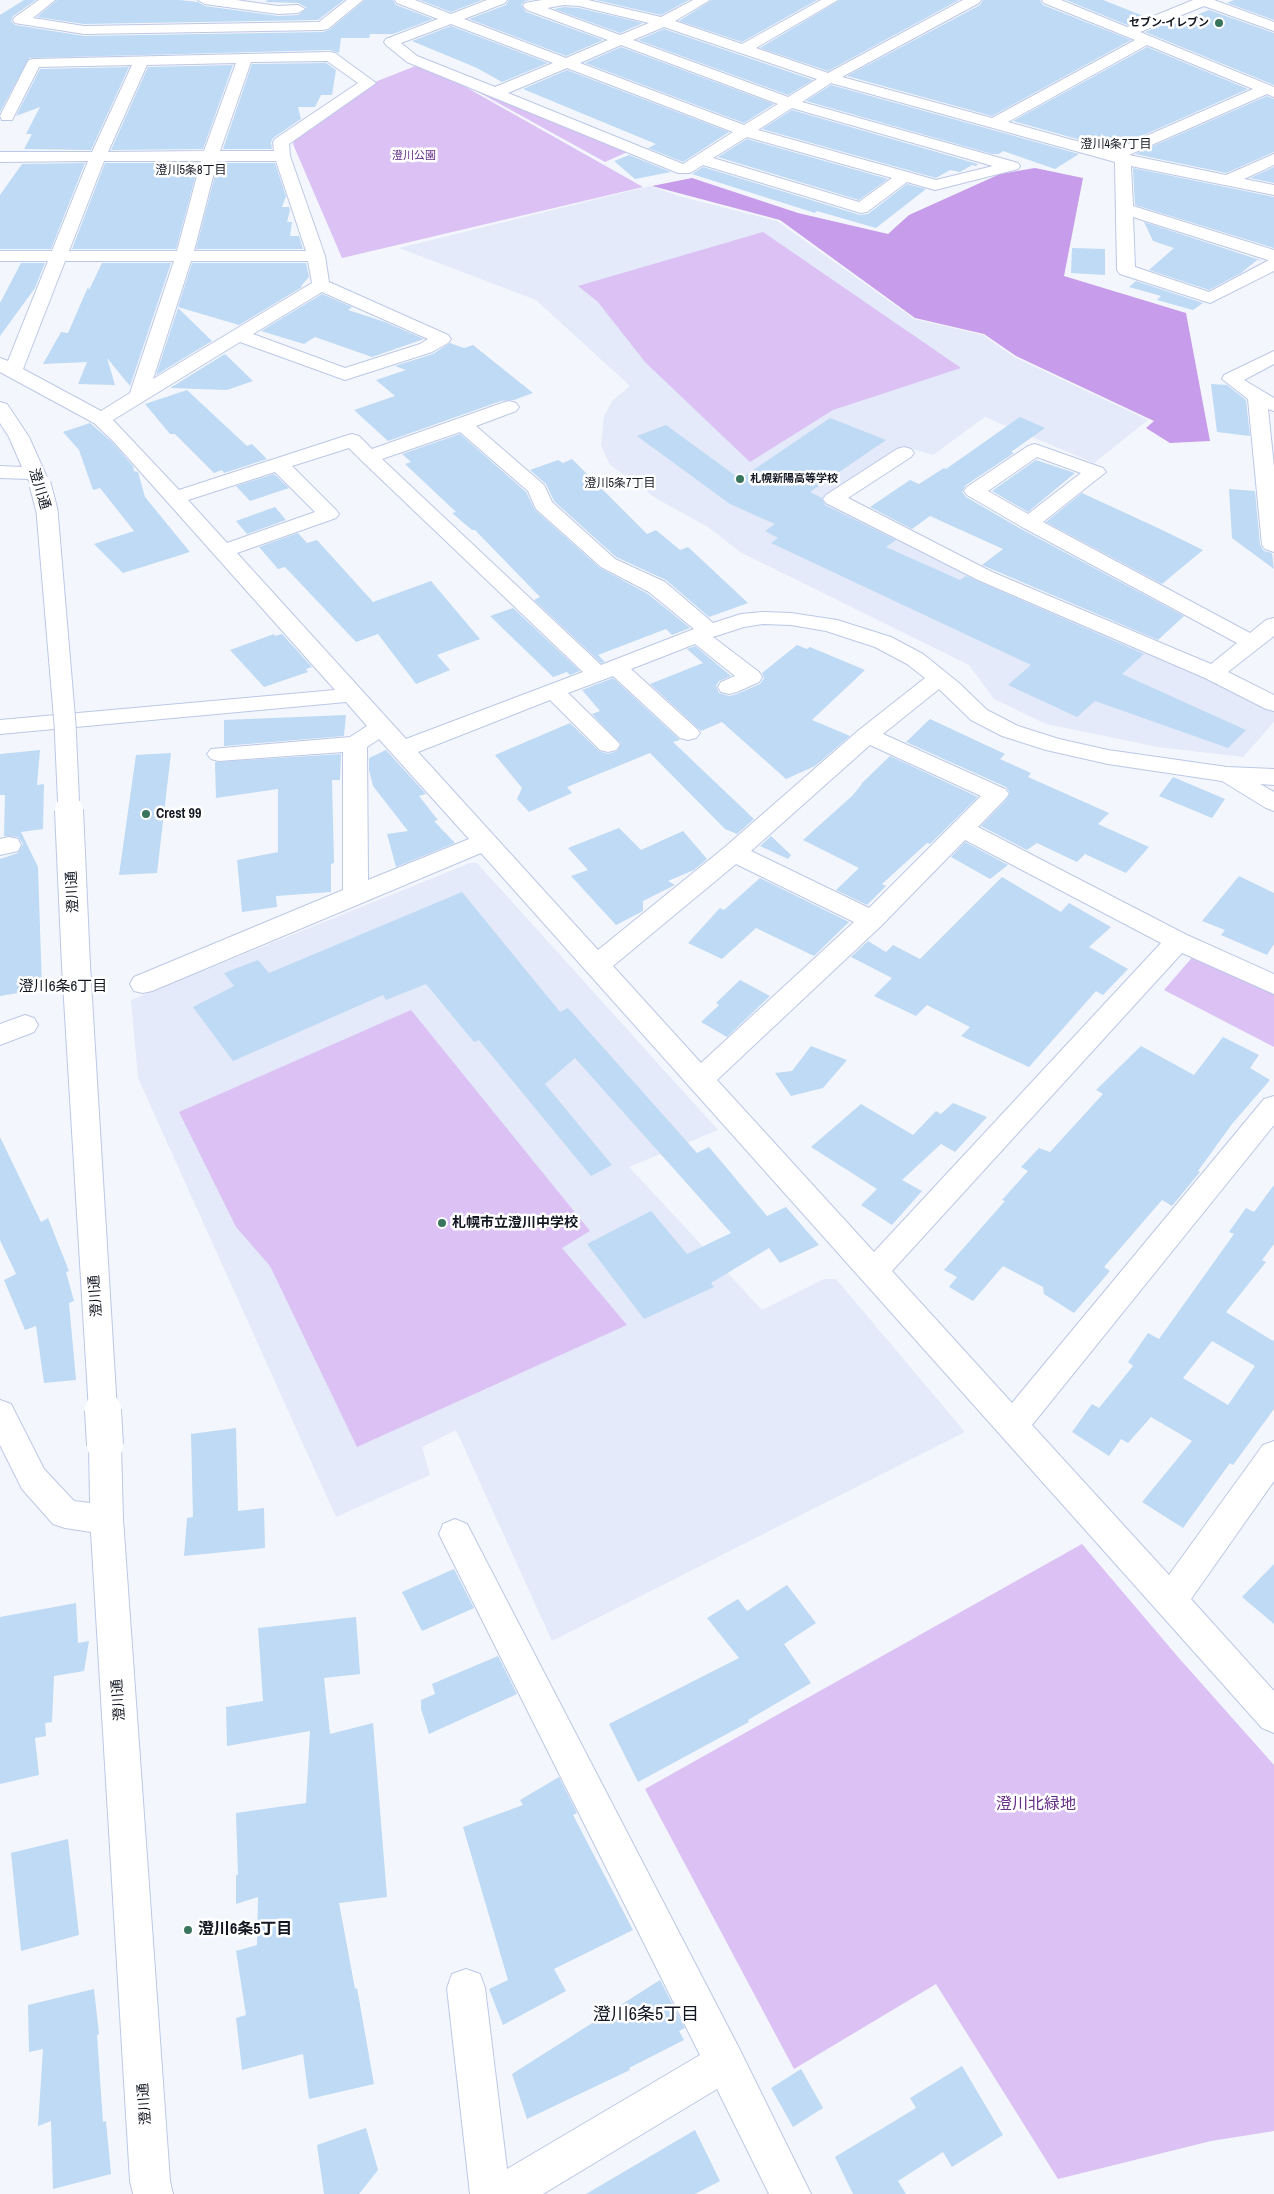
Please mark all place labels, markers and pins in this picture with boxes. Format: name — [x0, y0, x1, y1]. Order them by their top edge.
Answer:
place label: セブン-イレブン — [1129, 16, 1209, 30]
marker: セブン-イレブン — [1213, 17, 1225, 29]
place label: 札幌新陽高等学校 — [750, 472, 838, 486]
marker: 札幌新陽高等学校 — [734, 473, 746, 485]
place label: Crest 99 — [156, 806, 201, 822]
marker: Crest 99 — [140, 808, 152, 820]
place label: 札幌市立澄川中学校 — [452, 1215, 578, 1231]
marker: 札幌市立澄川中学校 — [436, 1217, 448, 1229]
place label: 澄川6条5丁目 — [198, 1920, 293, 1940]
marker: 澄川6条5丁目 — [182, 1924, 194, 1936]

